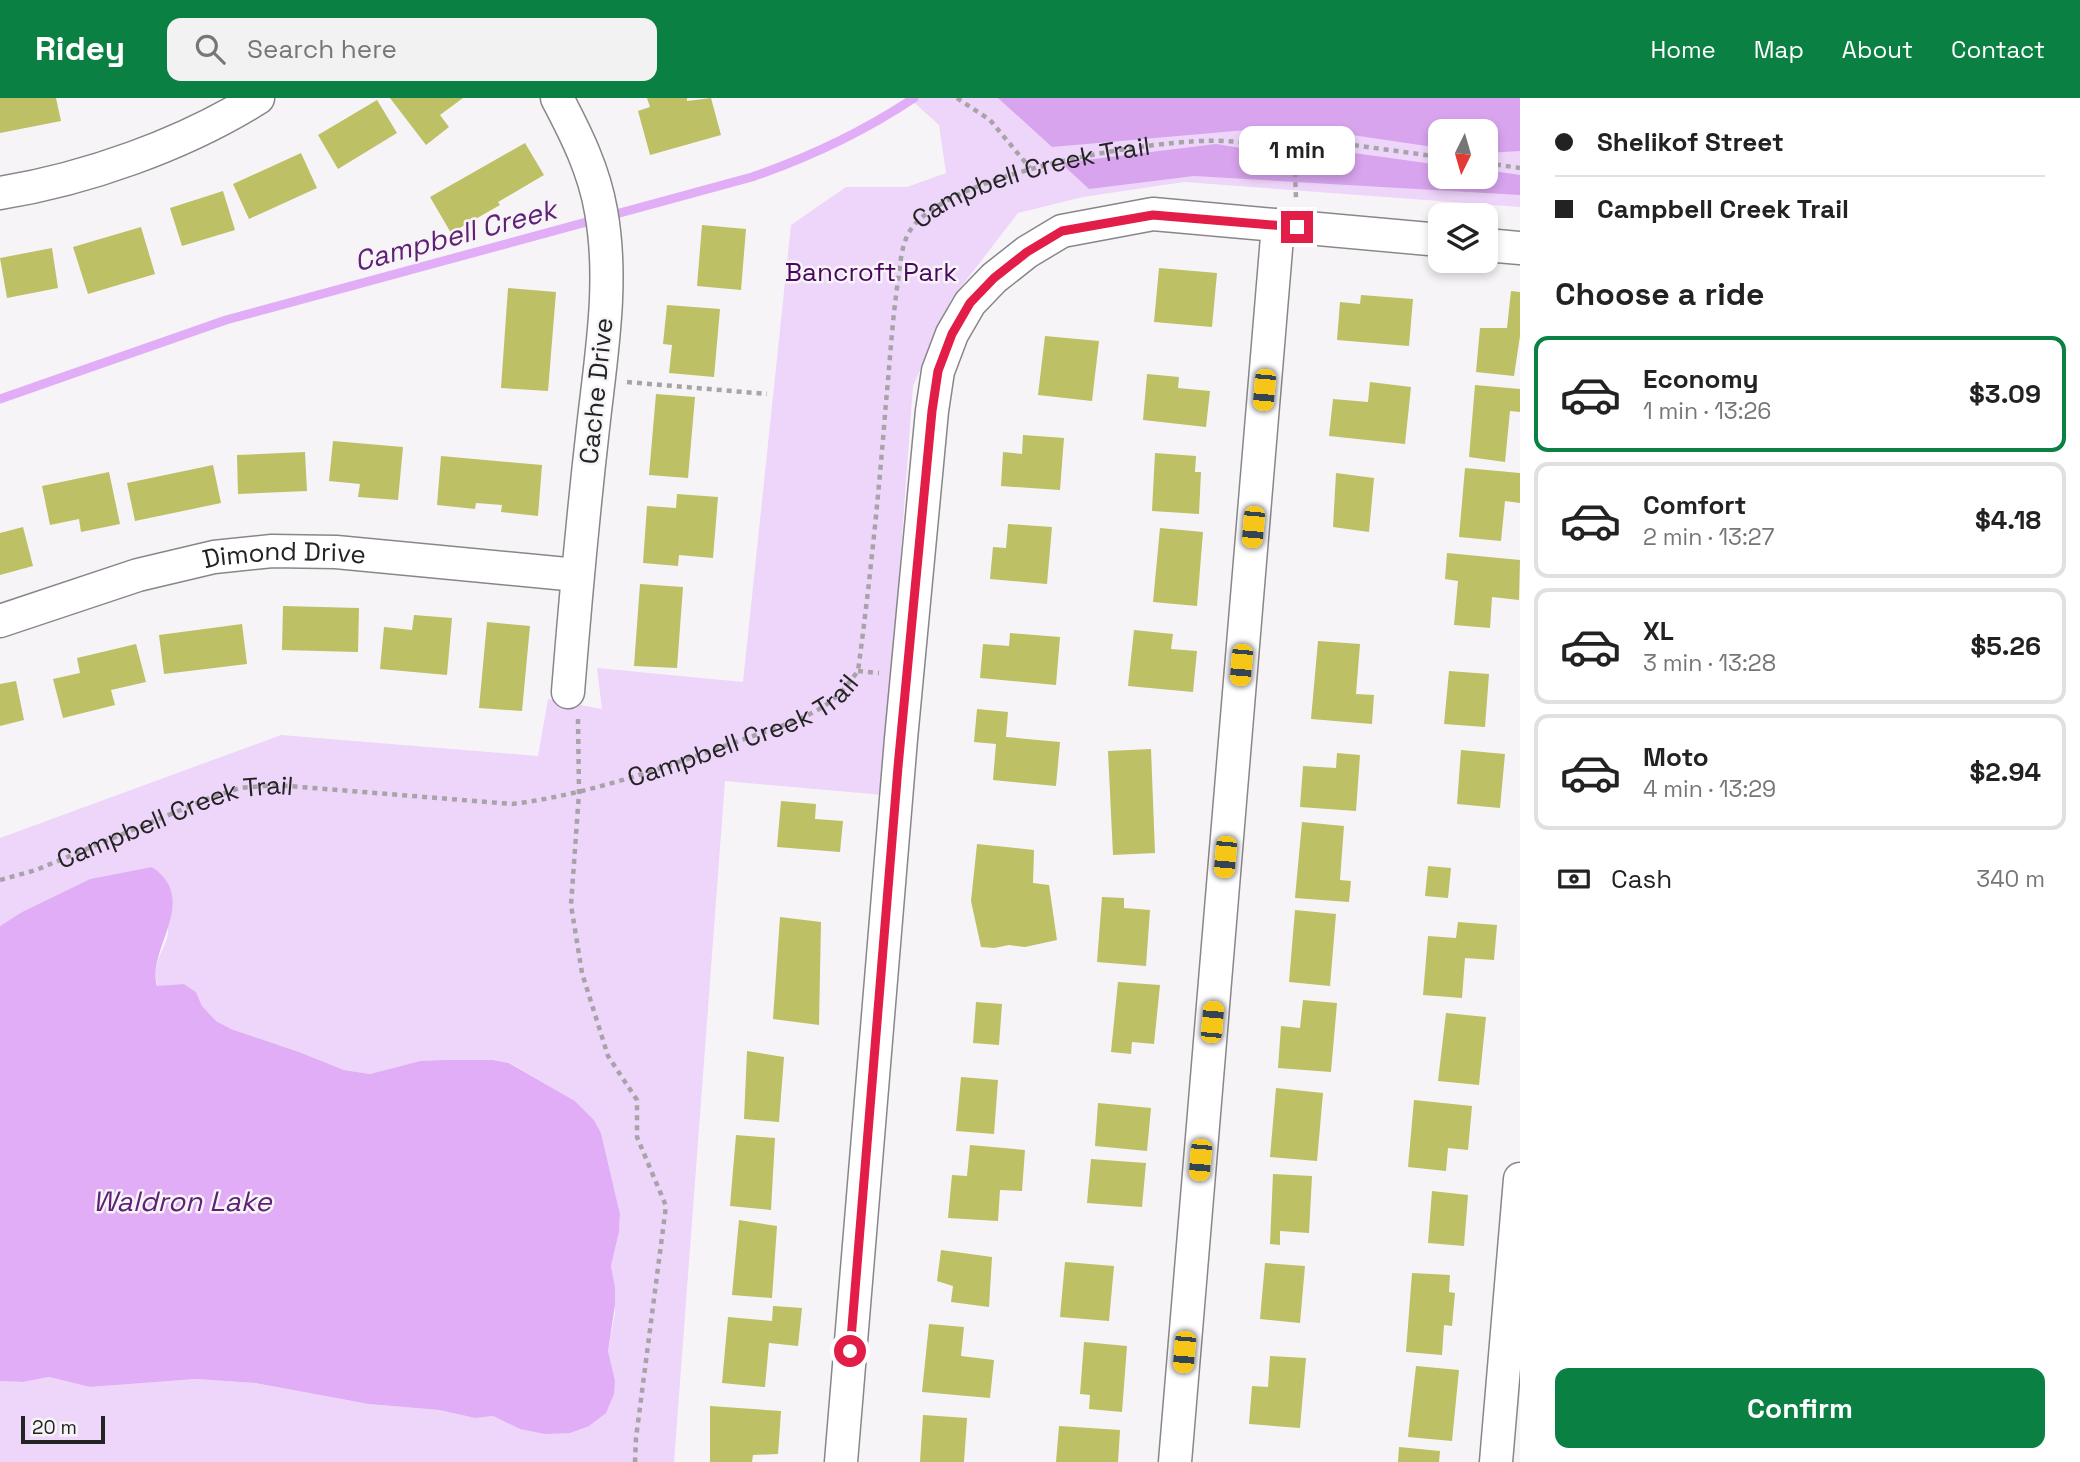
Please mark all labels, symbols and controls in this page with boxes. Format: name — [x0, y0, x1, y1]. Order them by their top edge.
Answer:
search box — [167, 18, 657, 81]
text: Ridey — [35, 28, 125, 70]
icon: search — [191, 30, 229, 68]
text: Search here — [247, 32, 397, 66]
text: Home — [1650, 34, 1716, 65]
text: Map — [1754, 34, 1804, 65]
text: About — [1842, 34, 1913, 65]
text: Contact — [1951, 34, 2045, 65]
north arrow — [1428, 119, 1498, 189]
map controls — [1428, 119, 1498, 273]
callout: 1 min — [1239, 125, 1355, 174]
text: Shelikof Street — [1597, 125, 1784, 159]
street label: Campbell Creek Trail — [904, 129, 1152, 236]
text: 1 min — [1269, 135, 1325, 165]
water label: Campbell Creek — [350, 190, 563, 279]
text: Campbell Creek Trail — [1597, 192, 1849, 226]
button: layers — [1428, 203, 1498, 273]
route end — [1281, 211, 1313, 243]
park label: Bancroft Park — [785, 255, 957, 289]
text: Choose a ride — [1555, 274, 1765, 314]
street label: Cache Drive — [571, 316, 621, 466]
text: Economy — [1643, 362, 1759, 396]
icon: car — [1559, 363, 1622, 426]
car — [1252, 368, 1277, 412]
text: $3.09 — [1969, 377, 2041, 411]
text: 1 min · 13:26 — [1643, 396, 1771, 426]
text: Comfort — [1643, 488, 1746, 522]
icon: car — [1559, 489, 1622, 552]
text: $4.18 — [1975, 503, 2041, 537]
car — [1241, 505, 1266, 549]
text: 2 min · 13:27 — [1643, 522, 1774, 552]
street label: Dimond Drive — [199, 534, 367, 576]
text: XL — [1643, 614, 1674, 648]
icon: car — [1559, 615, 1622, 678]
text: $5.26 — [1970, 629, 2041, 663]
car — [1229, 643, 1254, 687]
text: 3 min · 13:28 — [1643, 648, 1776, 678]
street label: Campbell Creek Trail — [623, 667, 866, 795]
text: Moto — [1643, 740, 1709, 774]
icon: car — [1559, 741, 1622, 804]
text: $2.94 — [1969, 755, 2041, 789]
street label: Campbell Creek Trail — [51, 768, 295, 877]
text: 4 min · 13:29 — [1643, 774, 1776, 804]
car — [1213, 835, 1238, 879]
icon: cash — [1555, 860, 1593, 898]
text: Cash — [1611, 862, 1672, 896]
text: 340 m — [1976, 864, 2045, 894]
car — [1200, 1000, 1225, 1044]
car — [1188, 1138, 1213, 1182]
water label: Waldron Lake — [92, 1183, 273, 1219]
car — [1172, 1330, 1197, 1374]
route start — [834, 1335, 866, 1367]
button: Confirm — [1555, 1368, 2045, 1448]
scale bar — [21, 1413, 105, 1445]
text: 20 m — [32, 1415, 77, 1440]

